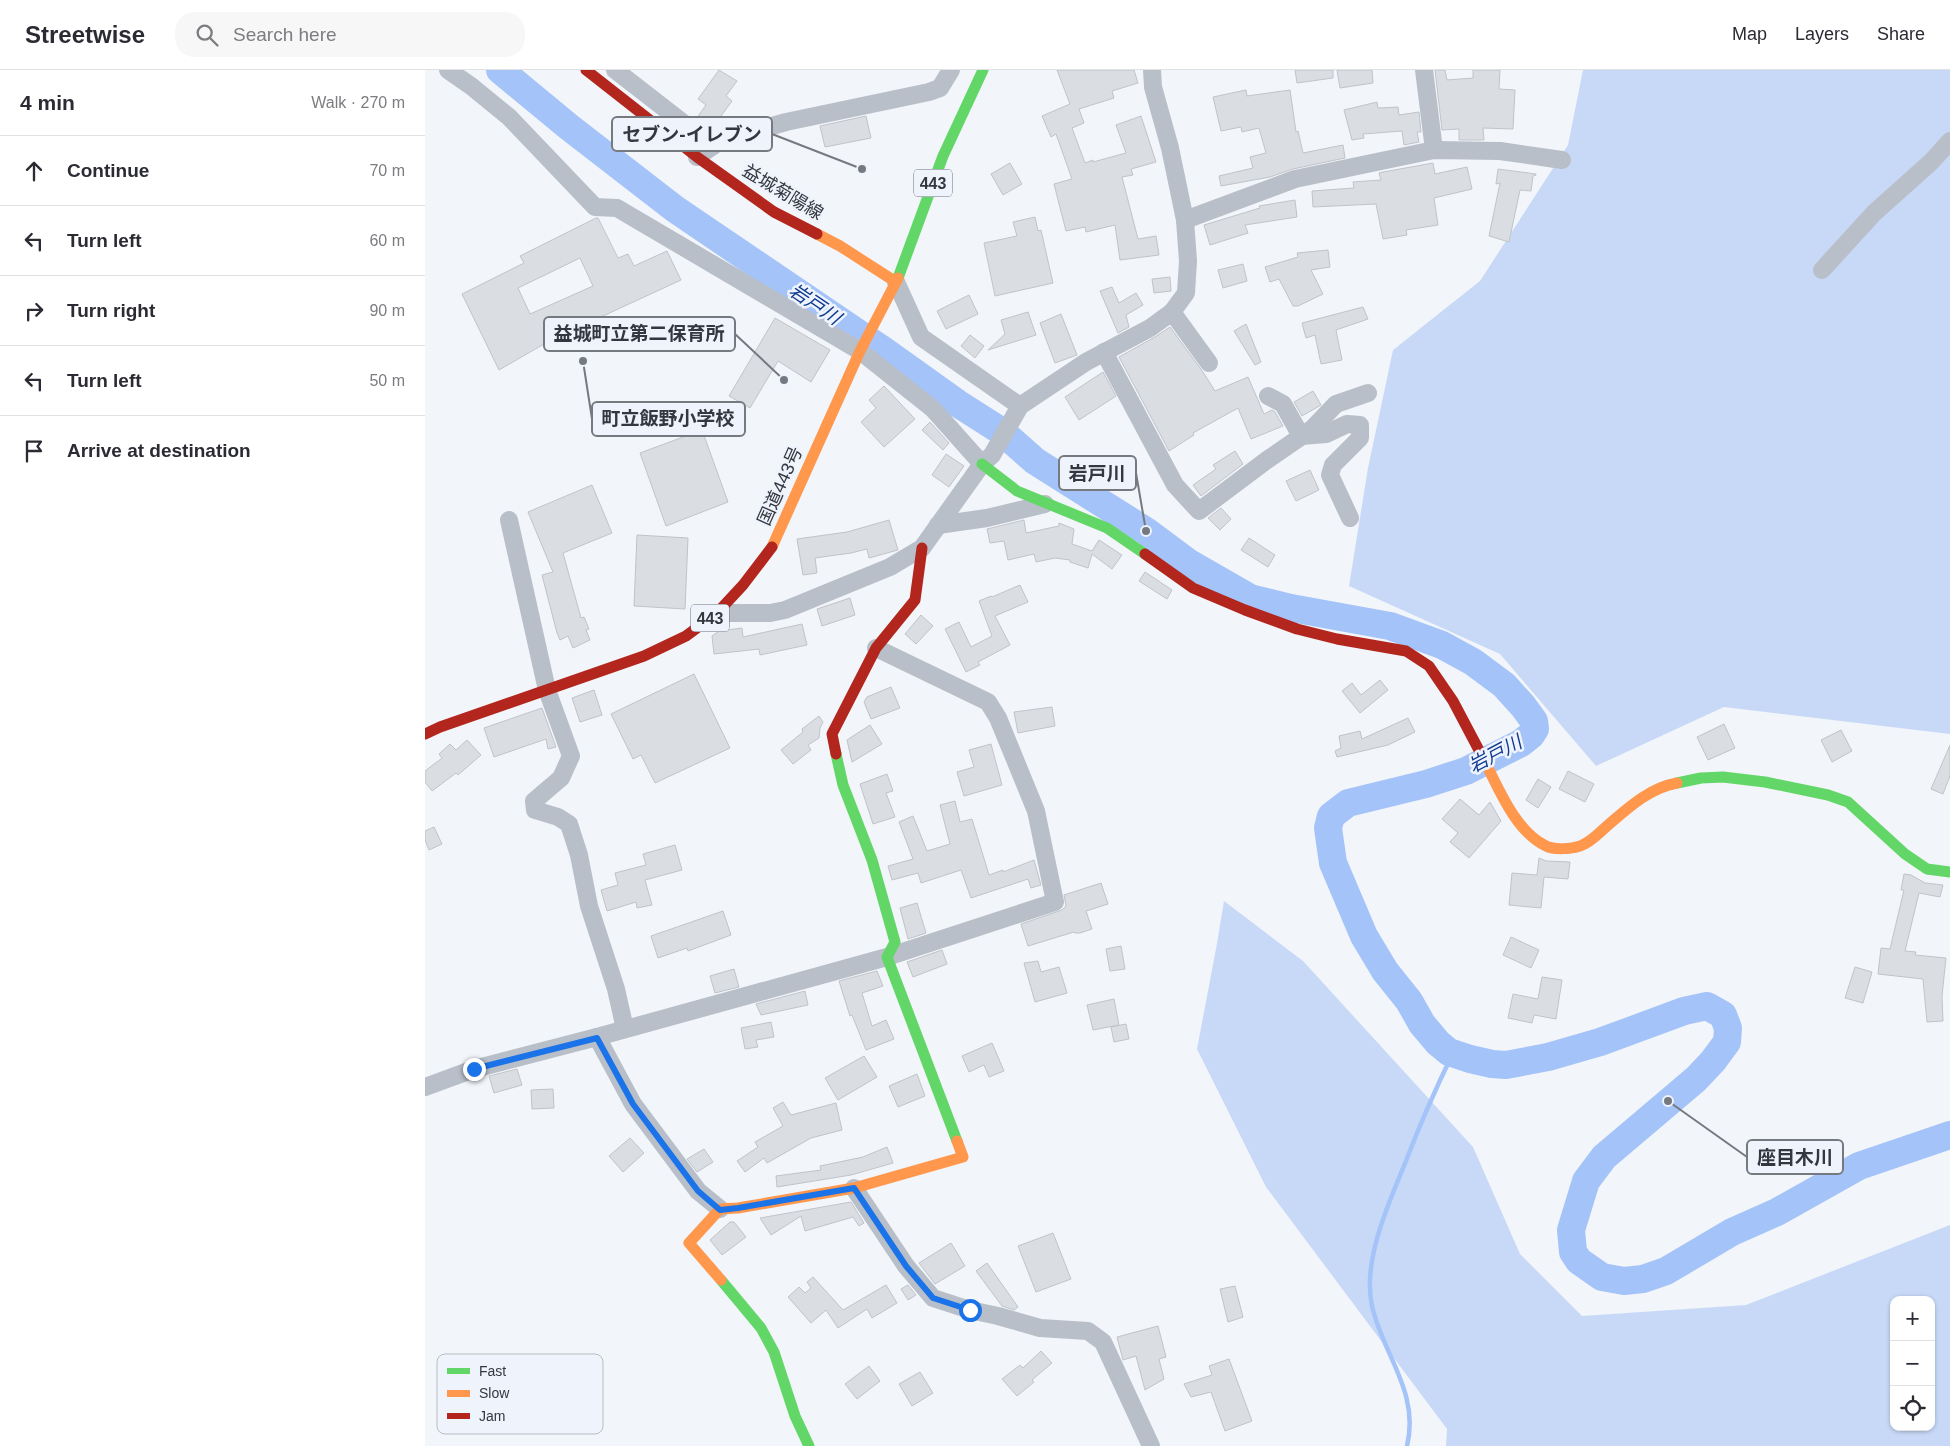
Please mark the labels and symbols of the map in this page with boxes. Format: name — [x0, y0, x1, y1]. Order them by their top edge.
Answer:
callout: セブン-イレブン — [612, 117, 772, 151]
text: セブン-イレブン — [622, 124, 762, 145]
street label: 益城菊陽線 — [739, 160, 827, 224]
road number: 443 — [914, 170, 952, 196]
water label: 岩戸川 — [785, 279, 846, 330]
callout: 益城町立第二保育所 — [544, 317, 735, 351]
text: 益城町立第二保育所 — [553, 323, 725, 344]
callout: 町立飯野小学校 — [592, 402, 745, 436]
text: 町立飯野小学校 — [601, 408, 735, 429]
street label: 国道443号 — [754, 444, 806, 528]
callout: 岩戸川 — [1059, 456, 1136, 490]
text: 岩戸川 — [1068, 463, 1126, 484]
road number: 443 — [691, 604, 729, 632]
water label: 岩戸川 — [1465, 730, 1527, 777]
route end — [463, 1058, 486, 1081]
callout: 座目木川 — [1747, 1140, 1843, 1174]
text: 座目木川 — [1757, 1147, 1833, 1168]
route start — [959, 1299, 982, 1322]
legend — [437, 1354, 603, 1434]
text: Fast — [479, 1363, 506, 1379]
text: Slow — [479, 1385, 510, 1401]
text: Jam — [479, 1408, 505, 1424]

